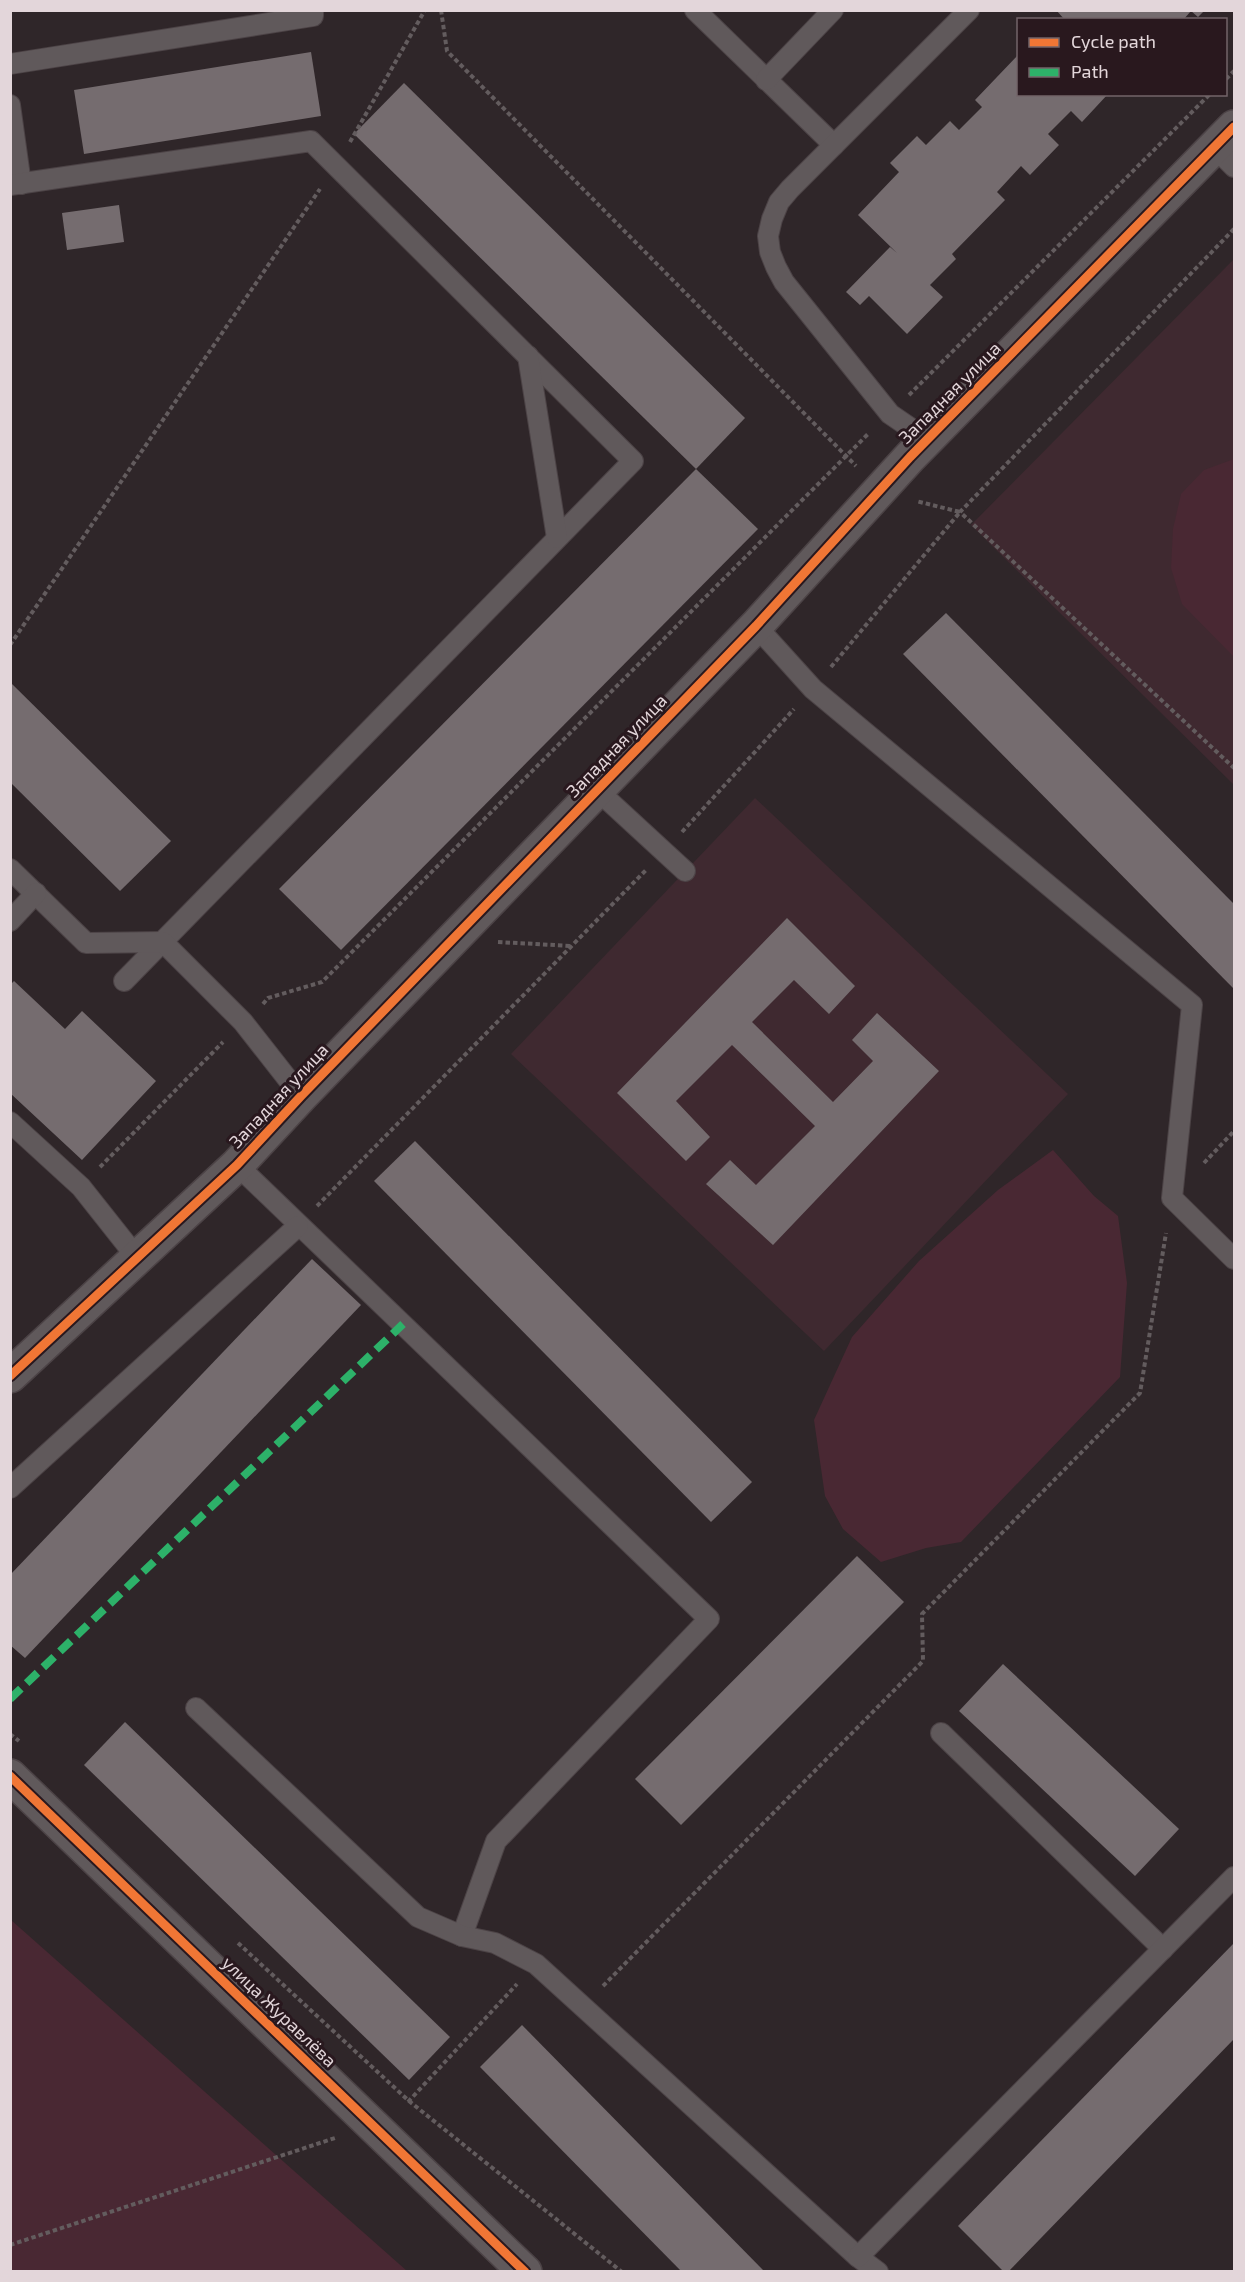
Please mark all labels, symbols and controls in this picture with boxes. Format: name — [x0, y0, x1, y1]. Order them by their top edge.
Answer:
legend — [1017, 18, 1227, 96]
text: Cycle path — [1071, 30, 1156, 52]
text: Path — [1071, 60, 1109, 82]
street label: Западная улица — [894, 337, 1005, 448]
street label: Западная улица — [561, 689, 671, 802]
street label: Западная улица — [224, 1038, 332, 1152]
street label: улица Журавлёва — [218, 1951, 341, 2071]

